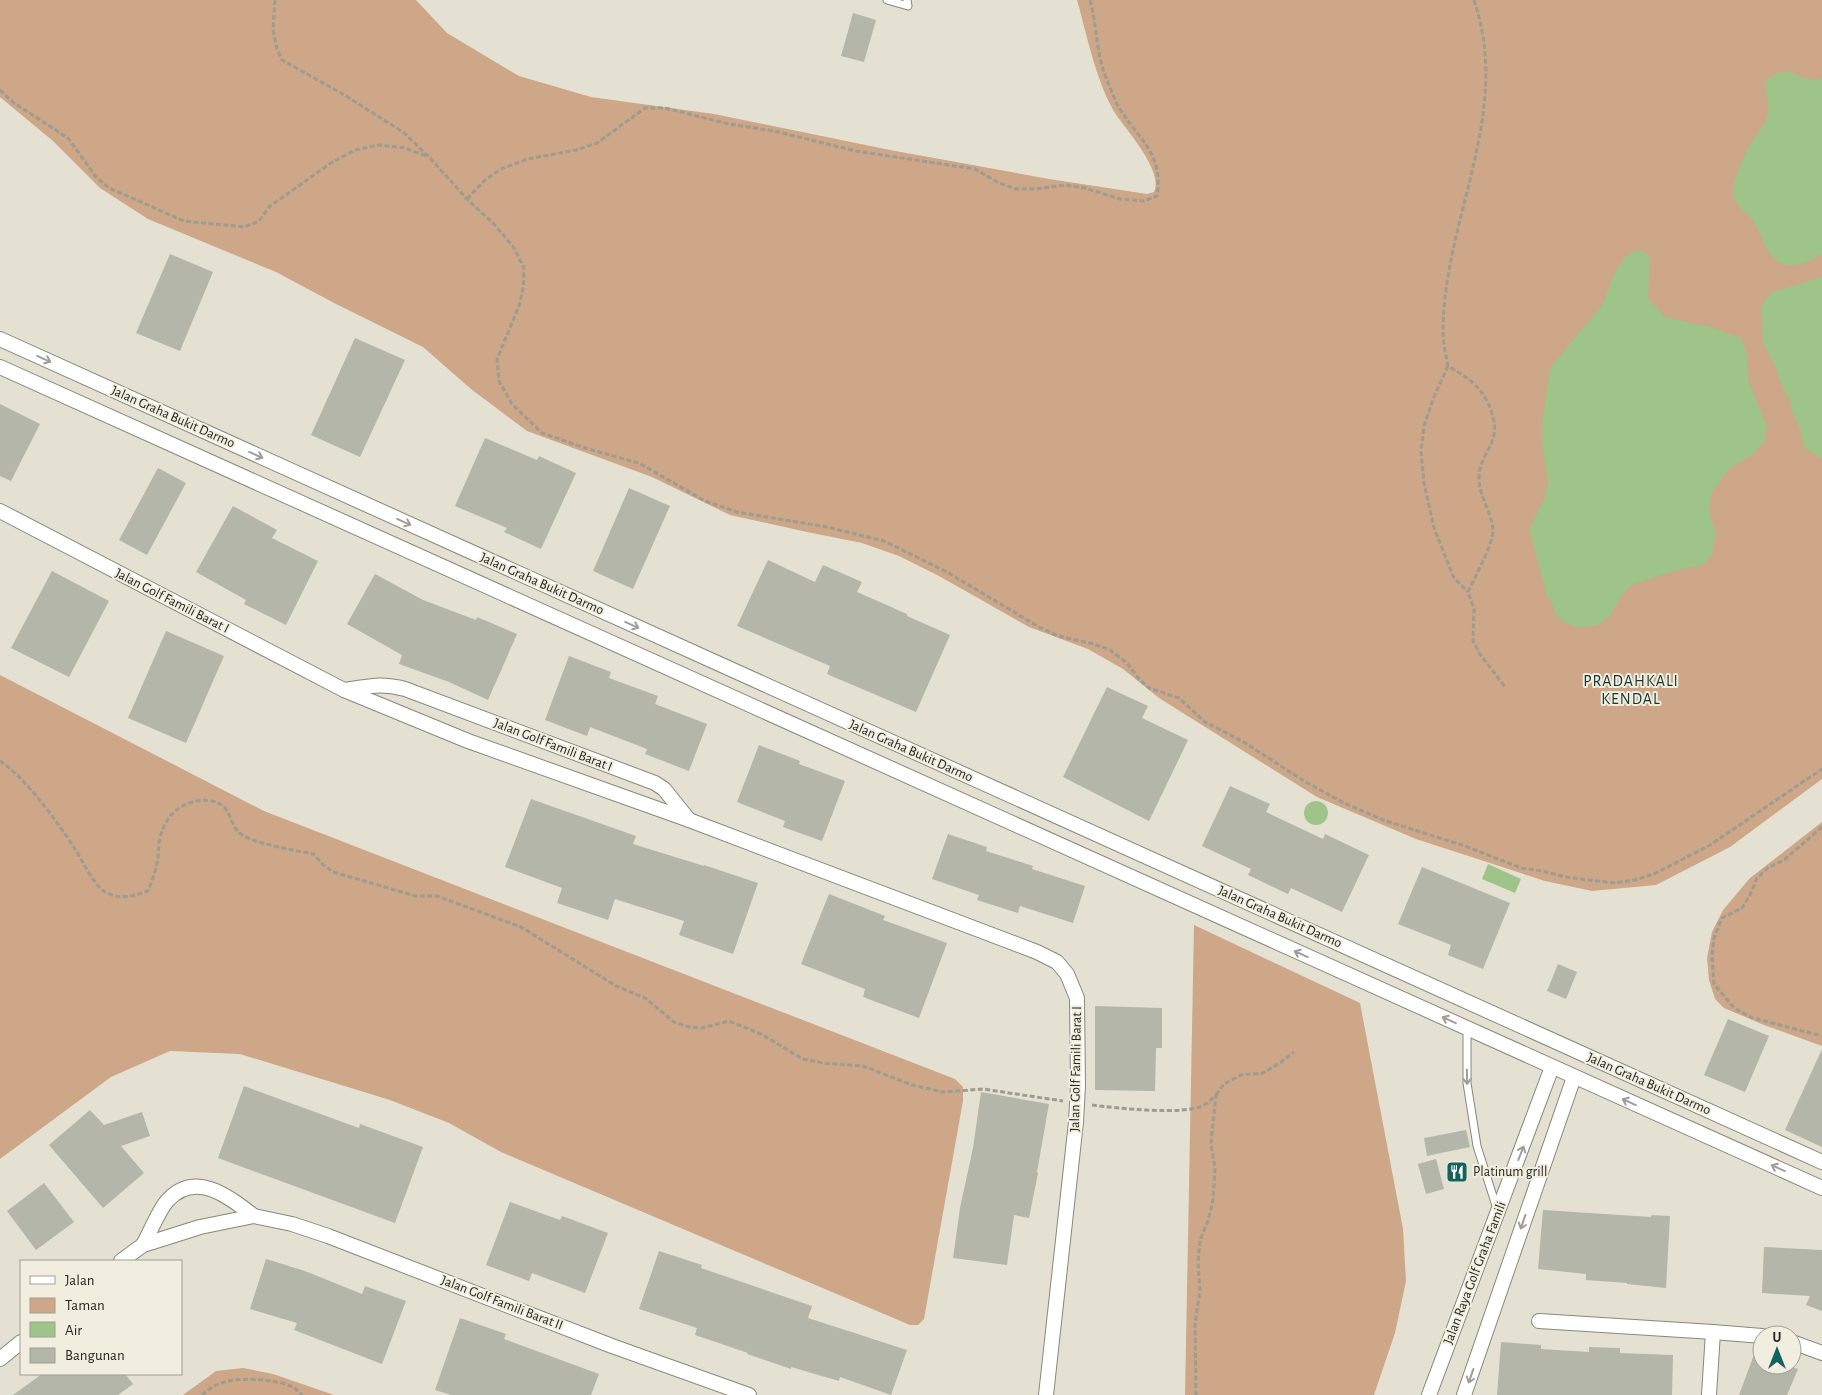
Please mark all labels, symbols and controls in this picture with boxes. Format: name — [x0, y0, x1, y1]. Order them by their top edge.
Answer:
one-way arrow — [36, 355, 51, 365]
street label: Jalan Graha Bukit Darmo — [109, 383, 237, 451]
one-way arrow — [248, 451, 263, 460]
one-way arrow — [396, 517, 411, 527]
street label: Jalan Graha Bukit Darmo — [478, 550, 606, 618]
street label: Jalan Golf Famili Barat I — [113, 566, 231, 636]
one-way arrow — [624, 620, 639, 630]
district label: PRADAHKALI KENDAL — [1583, 673, 1679, 707]
street label: Jalan Golf Famili Barat I — [492, 716, 614, 774]
street label: Jalan Graha Bukit Darmo — [847, 717, 975, 785]
street label: Jalan Graha Bukit Darmo — [1216, 883, 1344, 951]
one-way arrow — [1294, 948, 1309, 958]
street label: Jalan Golf Famili Barat I — [1068, 1006, 1084, 1132]
one-way arrow — [1442, 1015, 1457, 1025]
street label: Jalan Graha Bukit Darmo — [1585, 1050, 1713, 1118]
one-way arrow — [1463, 1069, 1472, 1085]
one-way arrow — [1622, 1096, 1637, 1106]
one-way arrow — [1517, 1146, 1526, 1161]
restaurant icon: Platinum grill — [1445, 1160, 1469, 1184]
one-way arrow — [1771, 1163, 1786, 1173]
place label: Platinum grill — [1473, 1165, 1547, 1179]
street label: Jalan Raya Golf Graha Famili — [1441, 1200, 1509, 1346]
one-way arrow — [1518, 1214, 1528, 1230]
legend — [20, 1260, 182, 1375]
text: Jalan — [65, 1273, 95, 1288]
street label: Jalan Golf Famili Barat II — [439, 1273, 565, 1333]
text: Taman — [65, 1298, 105, 1313]
text: Air — [65, 1323, 82, 1338]
north arrow — [1752, 1325, 1802, 1375]
text: U — [1773, 1331, 1782, 1345]
text: Bangunan — [65, 1348, 125, 1363]
one-way arrow — [1465, 1367, 1475, 1383]

